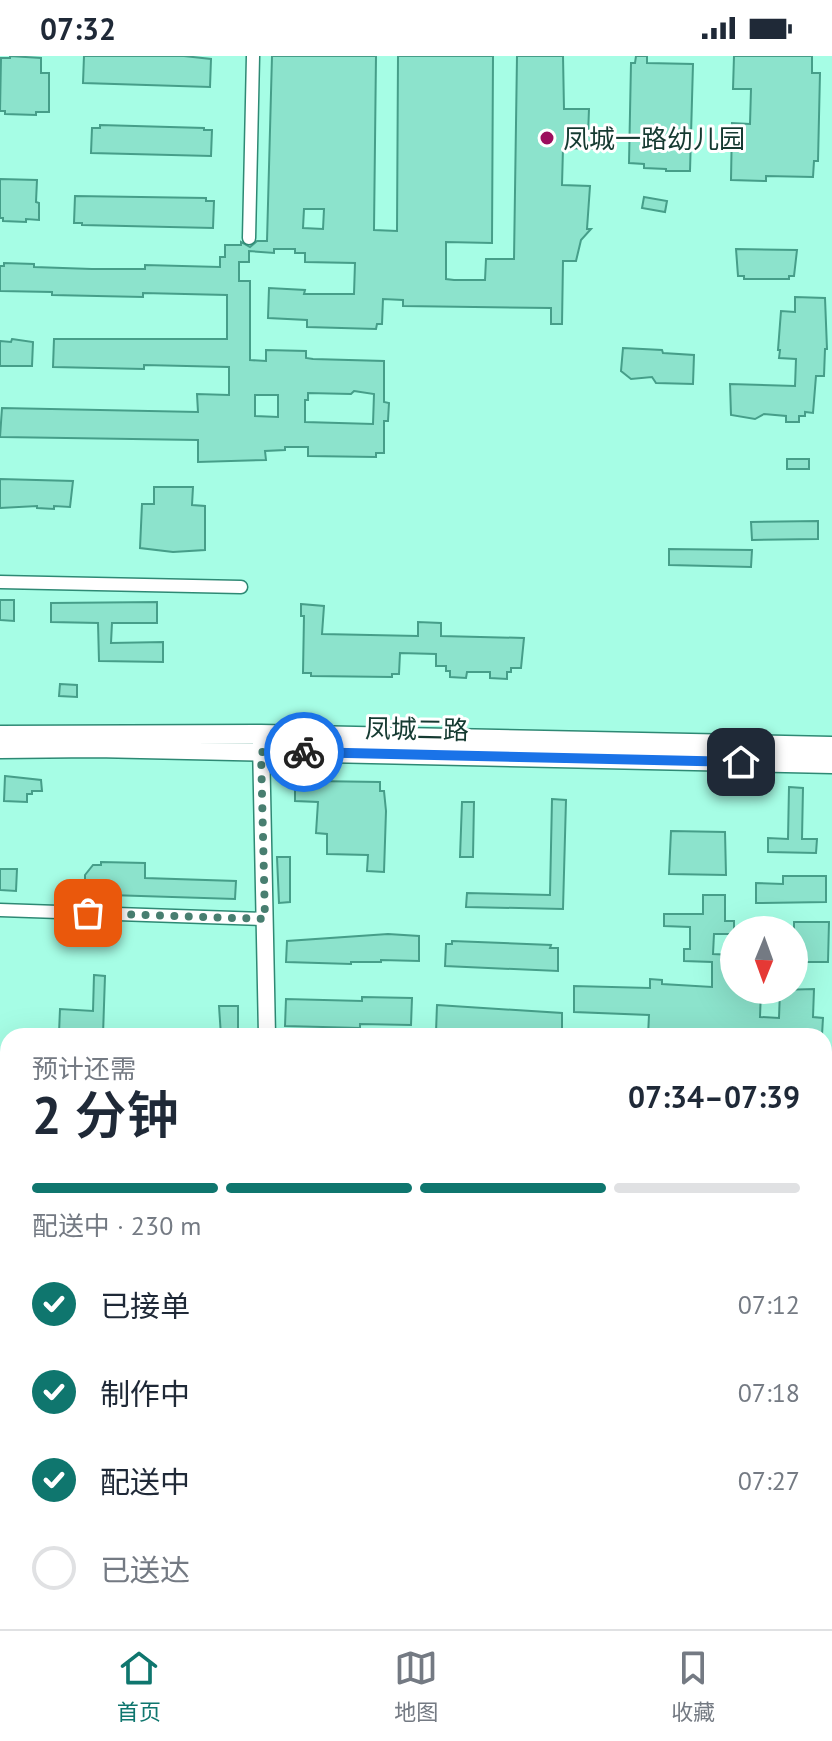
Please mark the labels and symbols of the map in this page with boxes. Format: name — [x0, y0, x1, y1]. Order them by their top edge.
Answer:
place label: 凤城一路幼儿园 — [563, 122, 745, 155]
marker: 凤城一路幼儿园 — [538, 129, 556, 147]
courier — [264, 712, 344, 792]
street label: 凤城二路 — [365, 712, 469, 746]
pin — [707, 728, 775, 796]
pin — [54, 879, 122, 947]
north arrow — [720, 916, 808, 1004]

